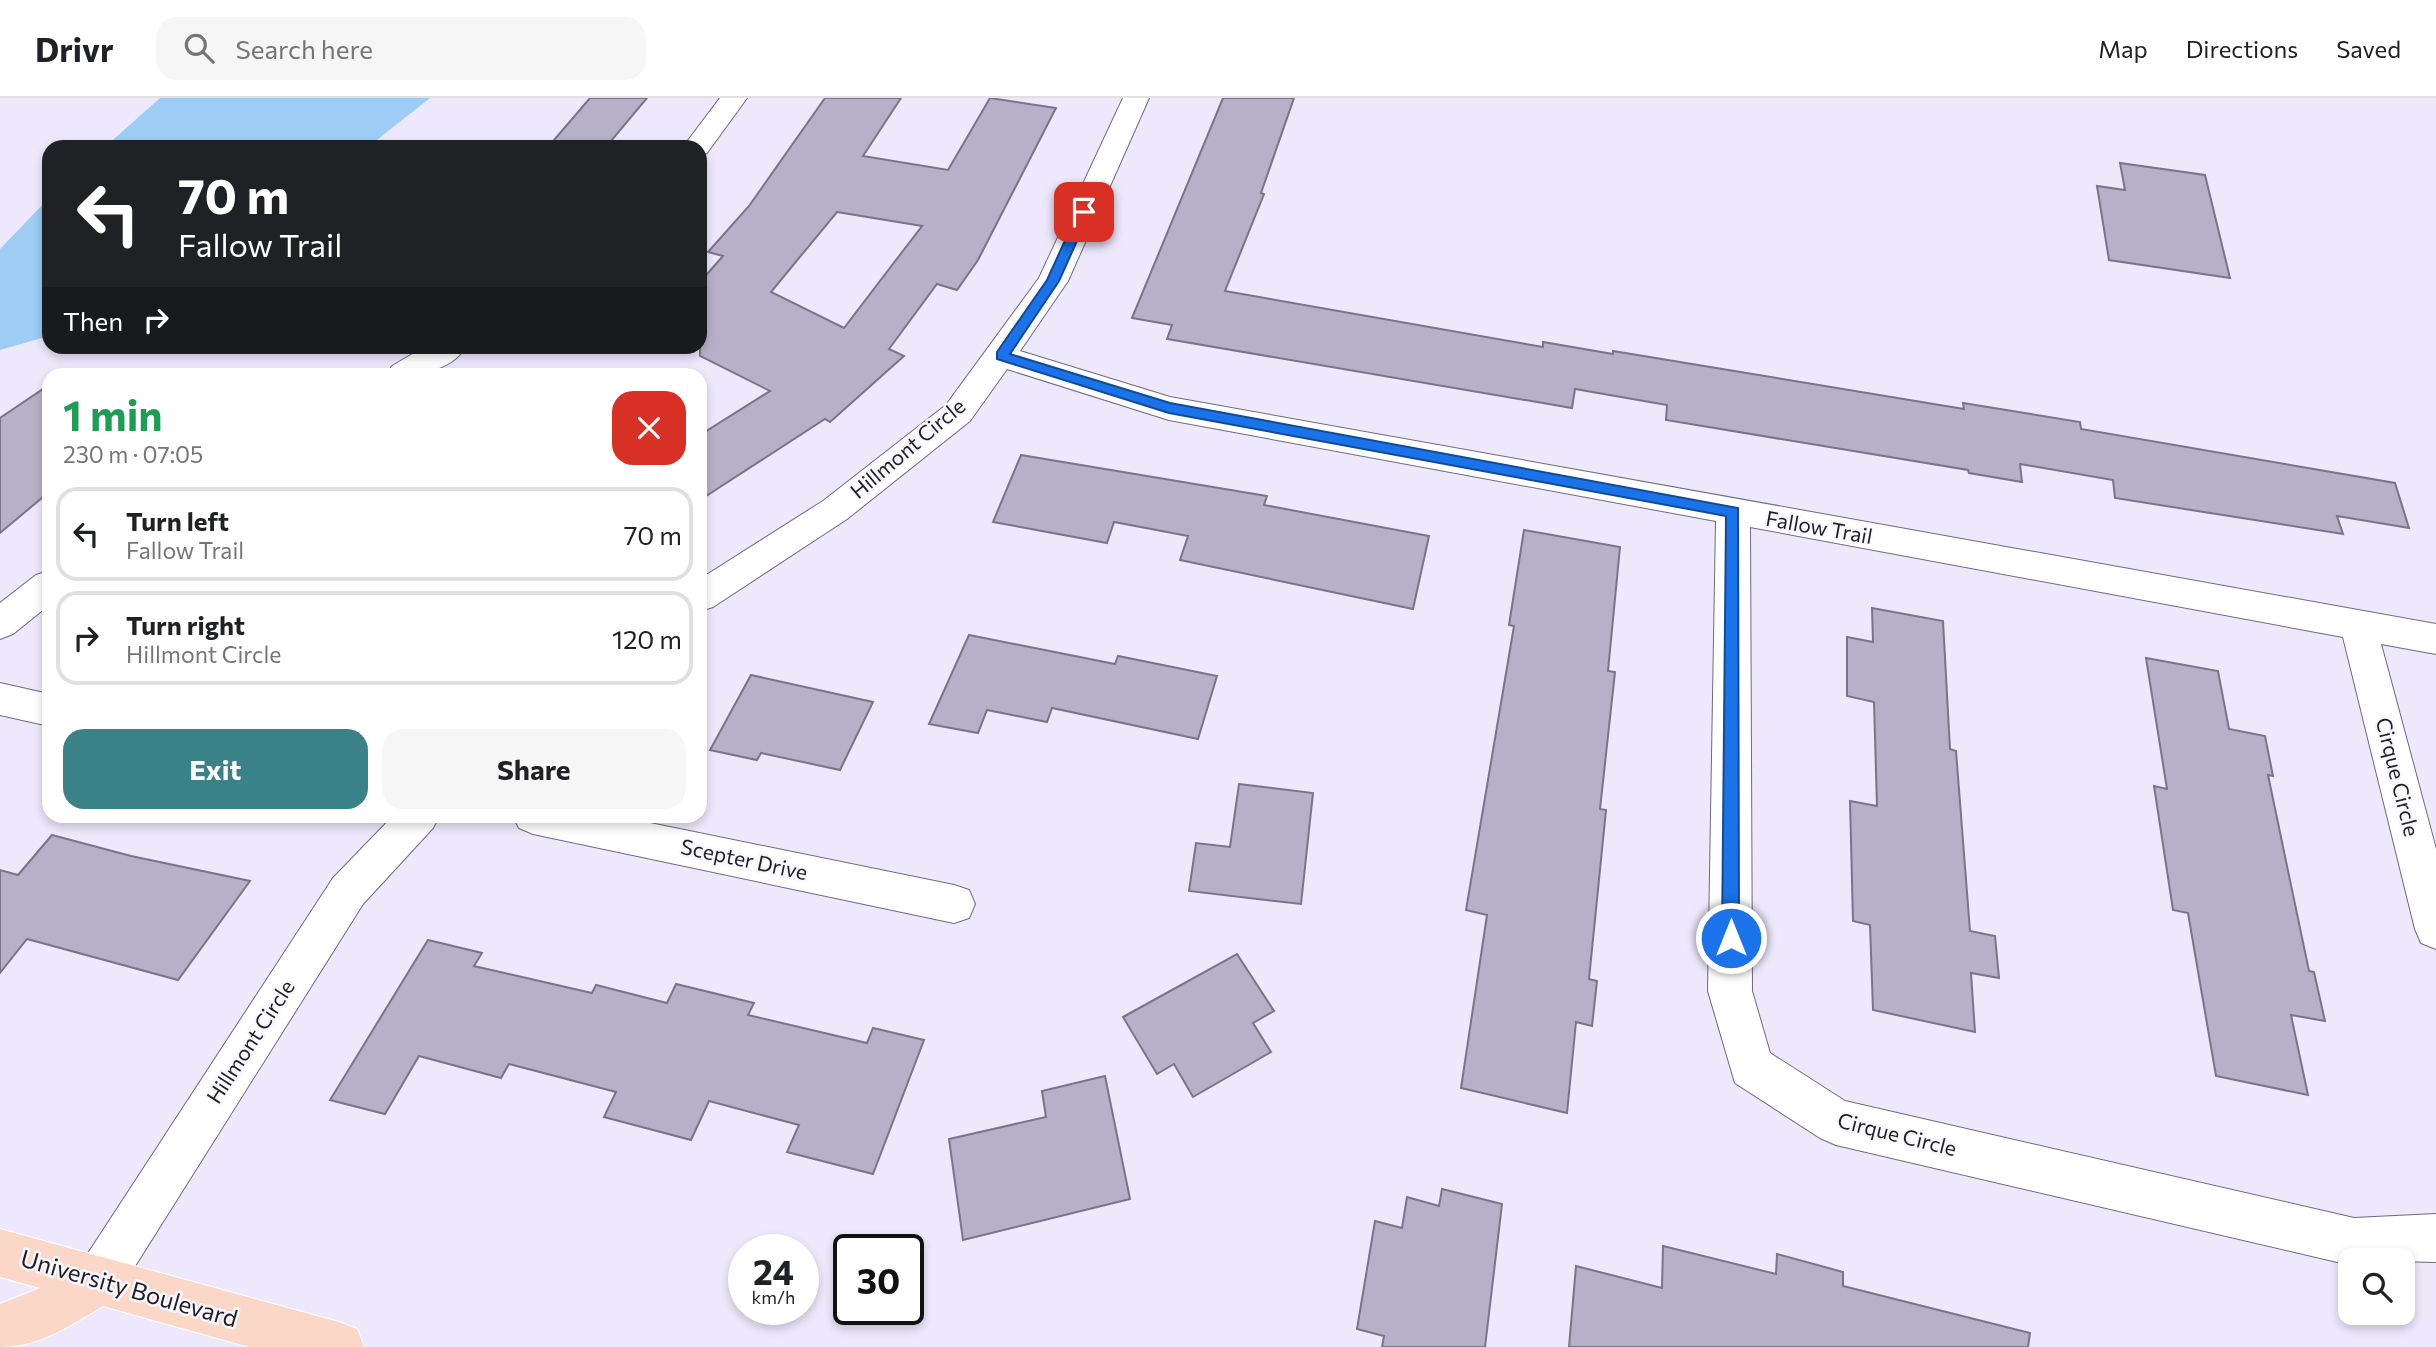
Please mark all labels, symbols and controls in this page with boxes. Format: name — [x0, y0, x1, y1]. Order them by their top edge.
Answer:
search box — [156, 17, 646, 80]
text: Drivr — [35, 28, 114, 69]
icon: search — [180, 29, 218, 67]
text: Search here — [236, 33, 373, 64]
text: Map — [2098, 34, 2148, 63]
text: Directions — [2186, 34, 2298, 63]
text: Saved — [2336, 34, 2401, 63]
text: 70 m — [178, 164, 289, 224]
icon: left — [63, 168, 154, 259]
pin — [1054, 182, 1114, 242]
icon: arrive — [1065, 193, 1103, 231]
text: Fallow Trail — [178, 224, 342, 264]
icon: right — [137, 301, 175, 339]
text: Then — [63, 305, 123, 336]
text: 1 min — [63, 388, 163, 440]
button: close — [612, 391, 686, 465]
street label: Hillmont Circle — [845, 393, 969, 503]
text: 230 m · 07:05 — [63, 440, 203, 468]
text: Turn left — [126, 505, 229, 536]
street label: Fallow Trail — [1764, 505, 1875, 548]
icon: left — [67, 515, 105, 553]
text: 70 m — [624, 519, 682, 550]
text: Fallow Trail — [126, 536, 244, 564]
text: Turn right — [126, 609, 245, 640]
icon: right — [67, 619, 105, 657]
text: 120 m — [612, 623, 682, 654]
text: Hillmont Circle — [126, 640, 281, 668]
street label: Cirque Circle — [2372, 715, 2425, 839]
button: Exit — [63, 729, 368, 809]
button: Share — [382, 729, 686, 809]
street label: Scepter Drive — [679, 833, 810, 884]
position arrow — [1694, 901, 1768, 975]
street label: Hillmont Circle — [201, 975, 299, 1108]
street label: Cirque Circle — [1835, 1107, 1959, 1160]
speed limit sign: 30 — [833, 1234, 924, 1325]
street label: University Boulevard — [18, 1243, 241, 1332]
map controls — [2338, 1248, 2415, 1325]
button: search — [2338, 1248, 2415, 1325]
text: 24 — [753, 1249, 794, 1292]
text: km/h — [752, 1286, 795, 1308]

